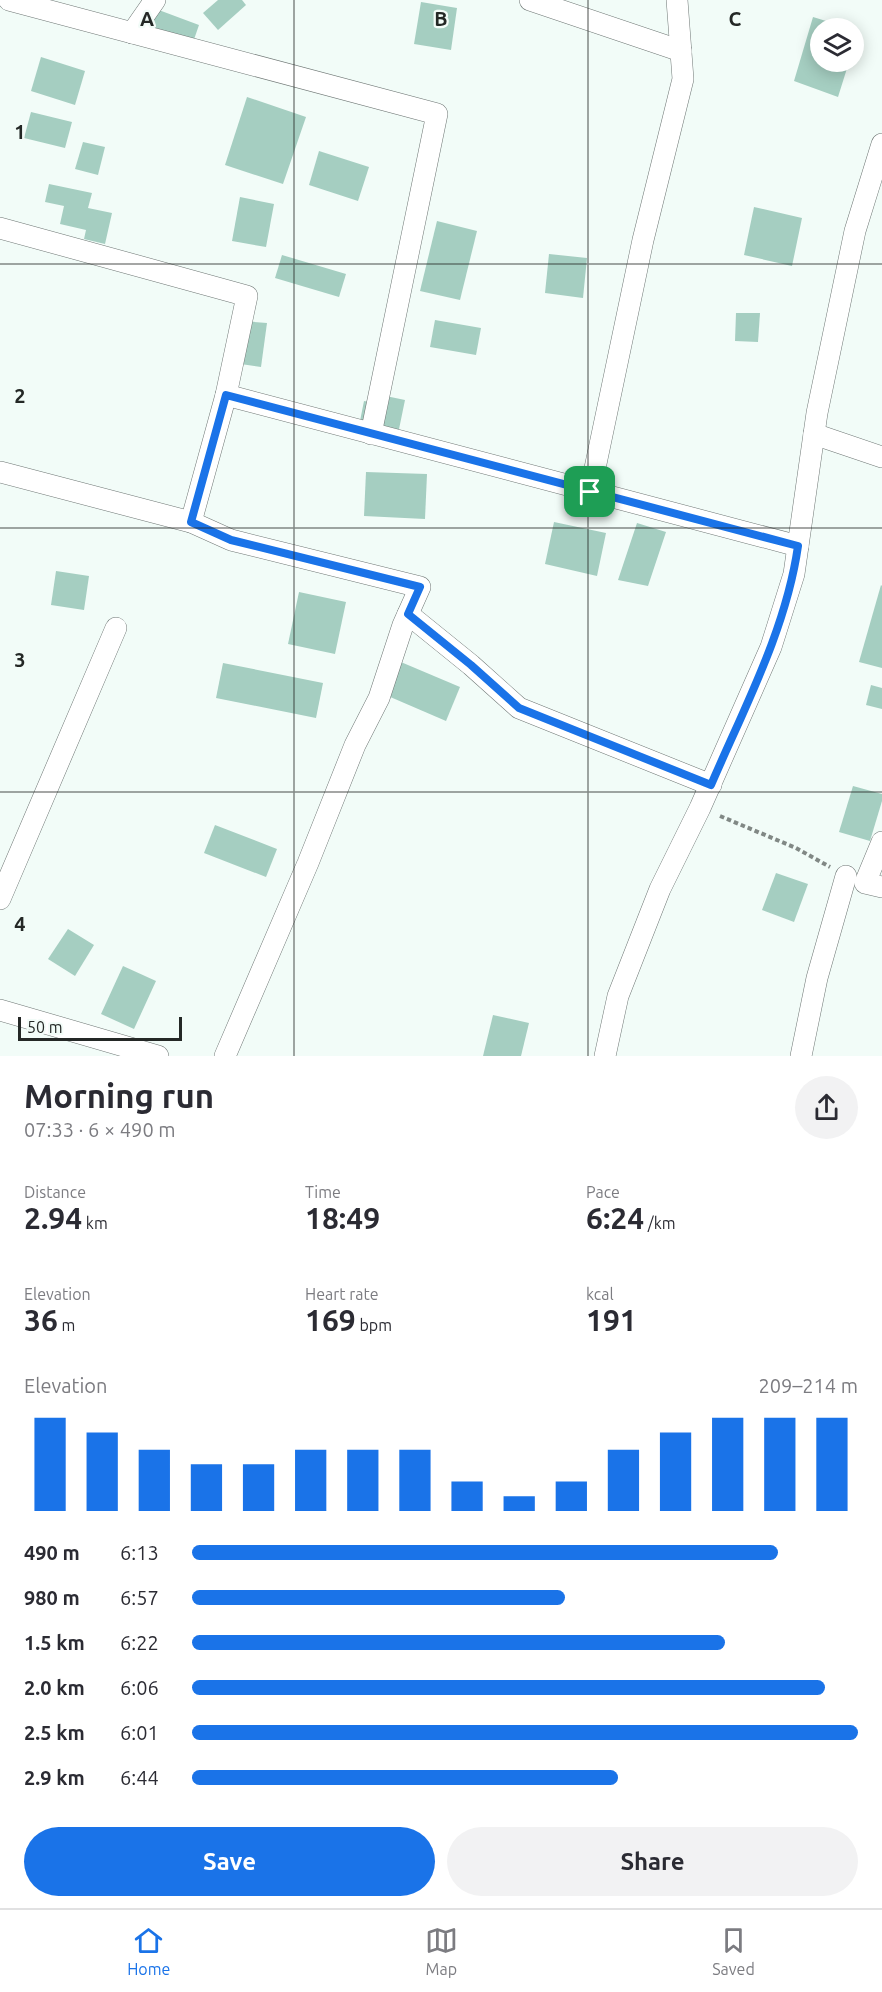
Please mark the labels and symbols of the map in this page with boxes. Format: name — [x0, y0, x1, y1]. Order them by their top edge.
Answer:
text: A — [140, 7, 154, 30]
text: B — [434, 7, 448, 30]
text: C — [729, 7, 742, 30]
text: 1 — [14, 120, 26, 143]
text: 2 — [14, 384, 26, 407]
pin — [564, 466, 615, 517]
text: 3 — [14, 648, 26, 671]
text: 4 — [14, 912, 26, 935]
scale bar — [18, 1014, 182, 1042]

